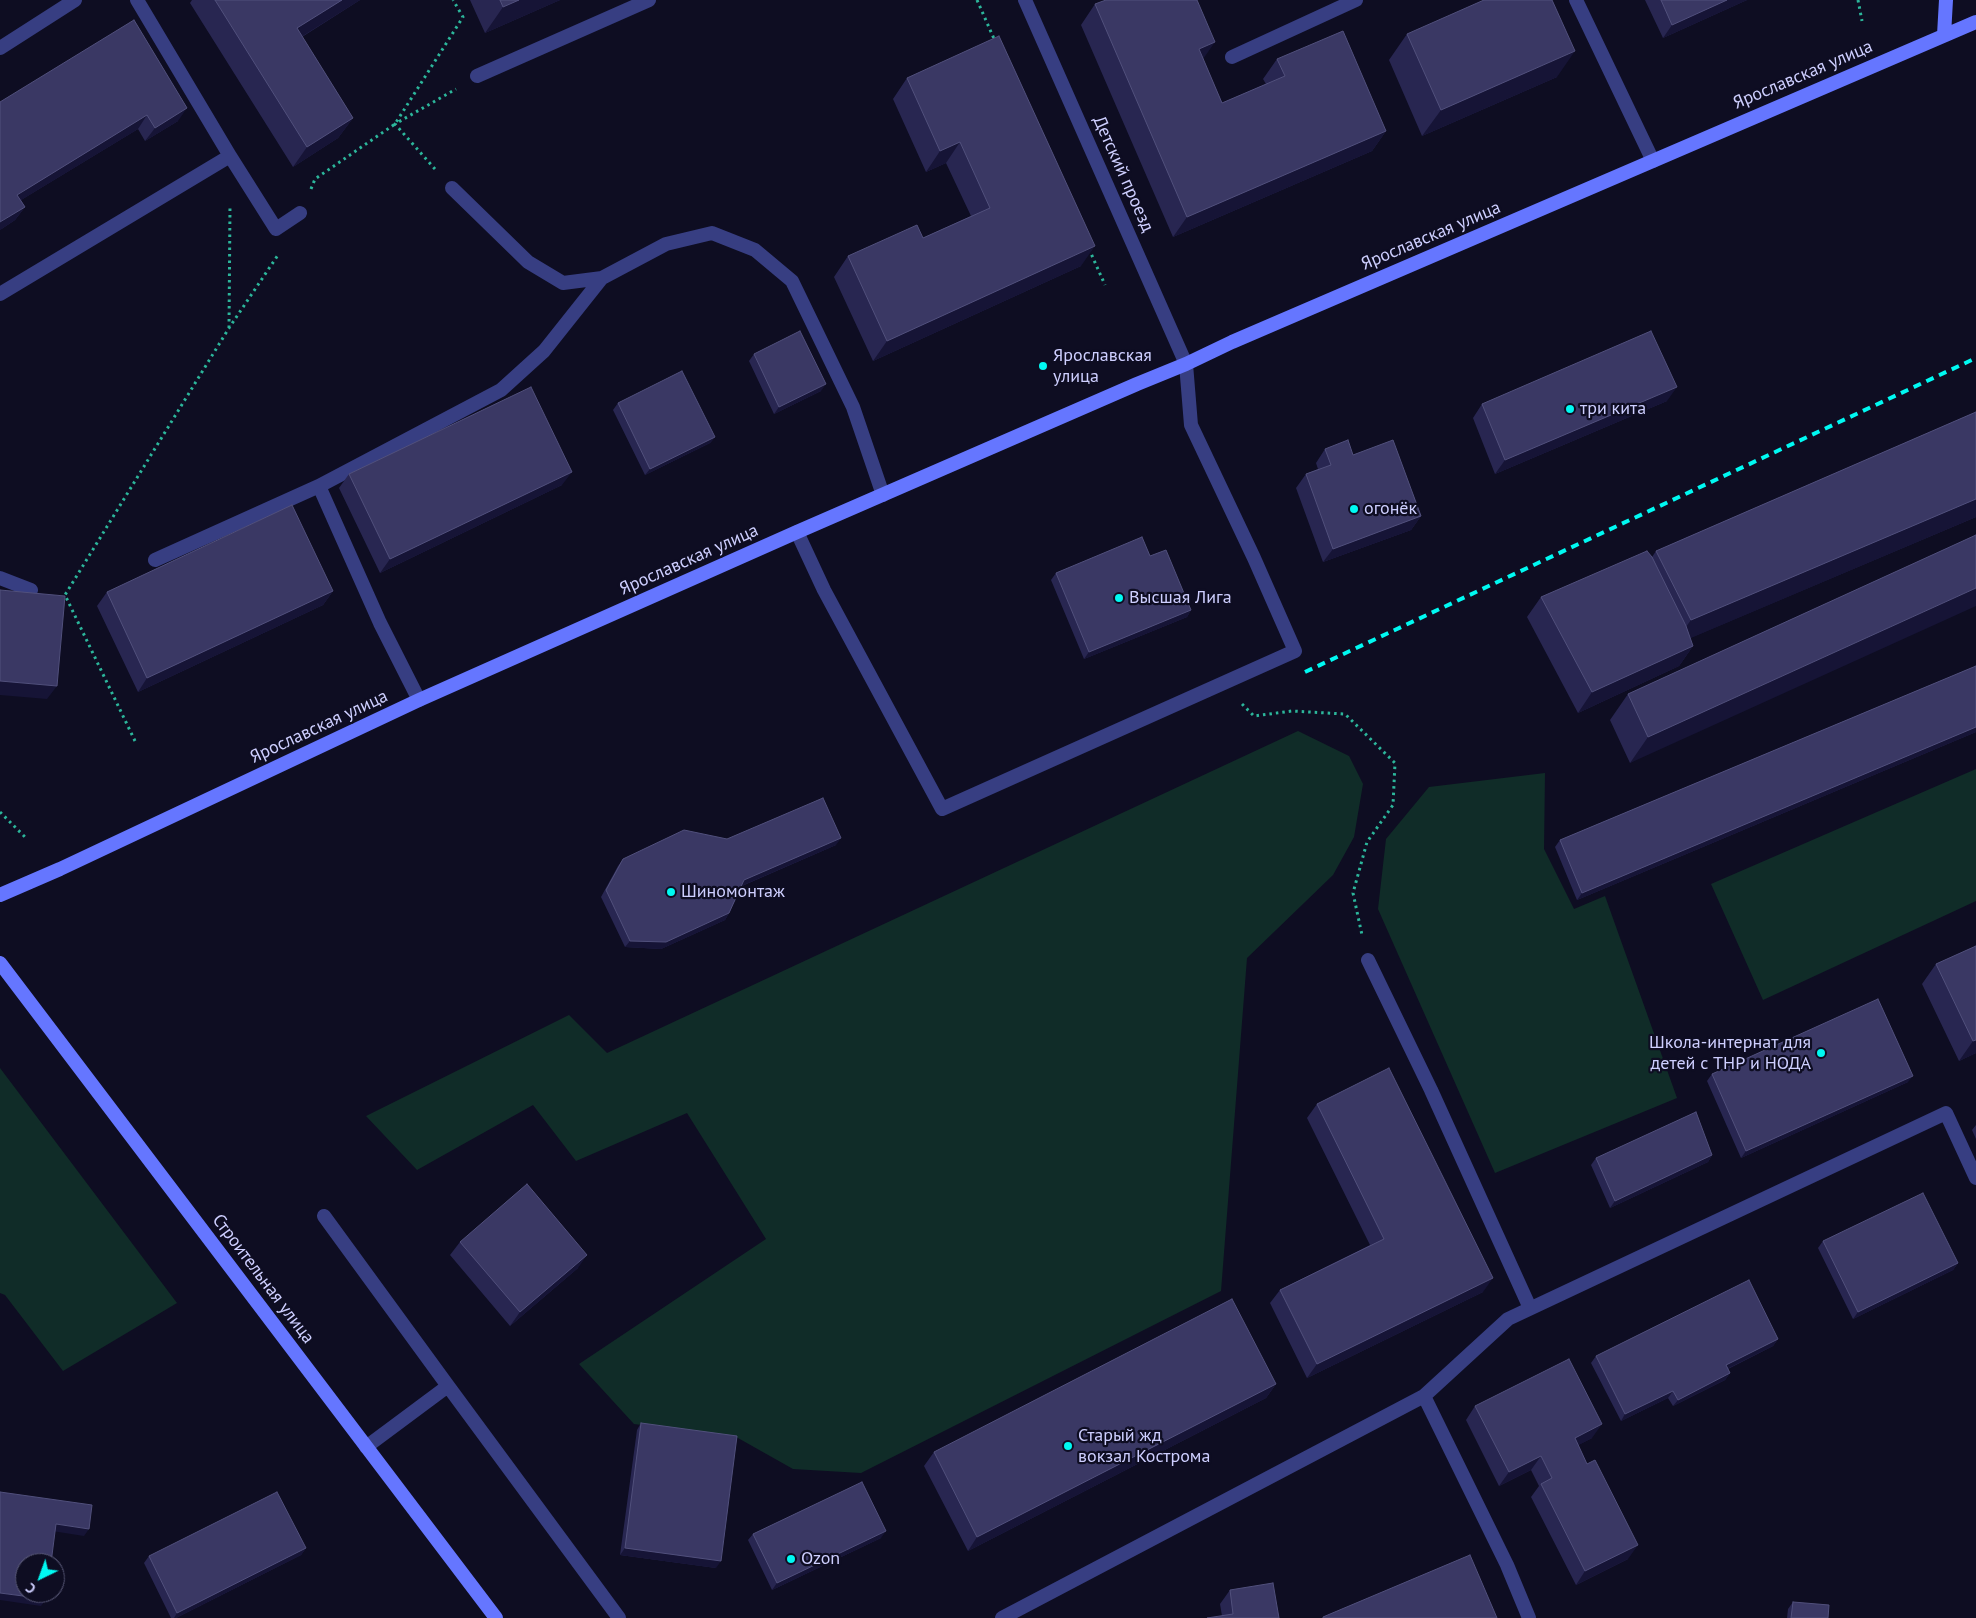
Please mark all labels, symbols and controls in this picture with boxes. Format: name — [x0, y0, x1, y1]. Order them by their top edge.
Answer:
street label: Ярославская улица — [1730, 36, 1876, 114]
street label: Детский проезд — [1088, 113, 1158, 235]
street label: Ярославская улица — [1358, 197, 1504, 275]
place label: Ярославская улица — [1053, 345, 1152, 388]
marker: Ярославская улица — [1037, 360, 1049, 372]
place label: три кита — [1580, 398, 1646, 420]
marker: три кита — [1564, 403, 1576, 415]
place label: огонёк — [1364, 498, 1417, 520]
marker: огонёк — [1348, 503, 1360, 515]
street label: Ярославская улица — [616, 520, 762, 600]
place label: Высшая Лига — [1129, 587, 1232, 609]
marker: Высшая Лига — [1113, 592, 1125, 604]
street label: Ярославская улица — [247, 686, 391, 768]
place label: Шиномонтаж — [681, 881, 785, 903]
marker: Шиномонтаж — [665, 886, 677, 898]
place label: Школа-интернат для детей с ТНР и НОДА — [1649, 1032, 1811, 1074]
marker: Школа-интернат для детей с ТНР и НОДА — [1815, 1047, 1827, 1059]
street label: Строительная улица — [207, 1210, 319, 1348]
place label: Старый жд вокзал Кострома — [1078, 1425, 1210, 1468]
marker: Старый жд вокзал Кострома — [1062, 1440, 1074, 1452]
place label: Ozon — [801, 1548, 840, 1570]
north arrow — [15, 1553, 65, 1603]
marker: Ozon — [785, 1553, 797, 1565]
text: С — [22, 1579, 40, 1598]

